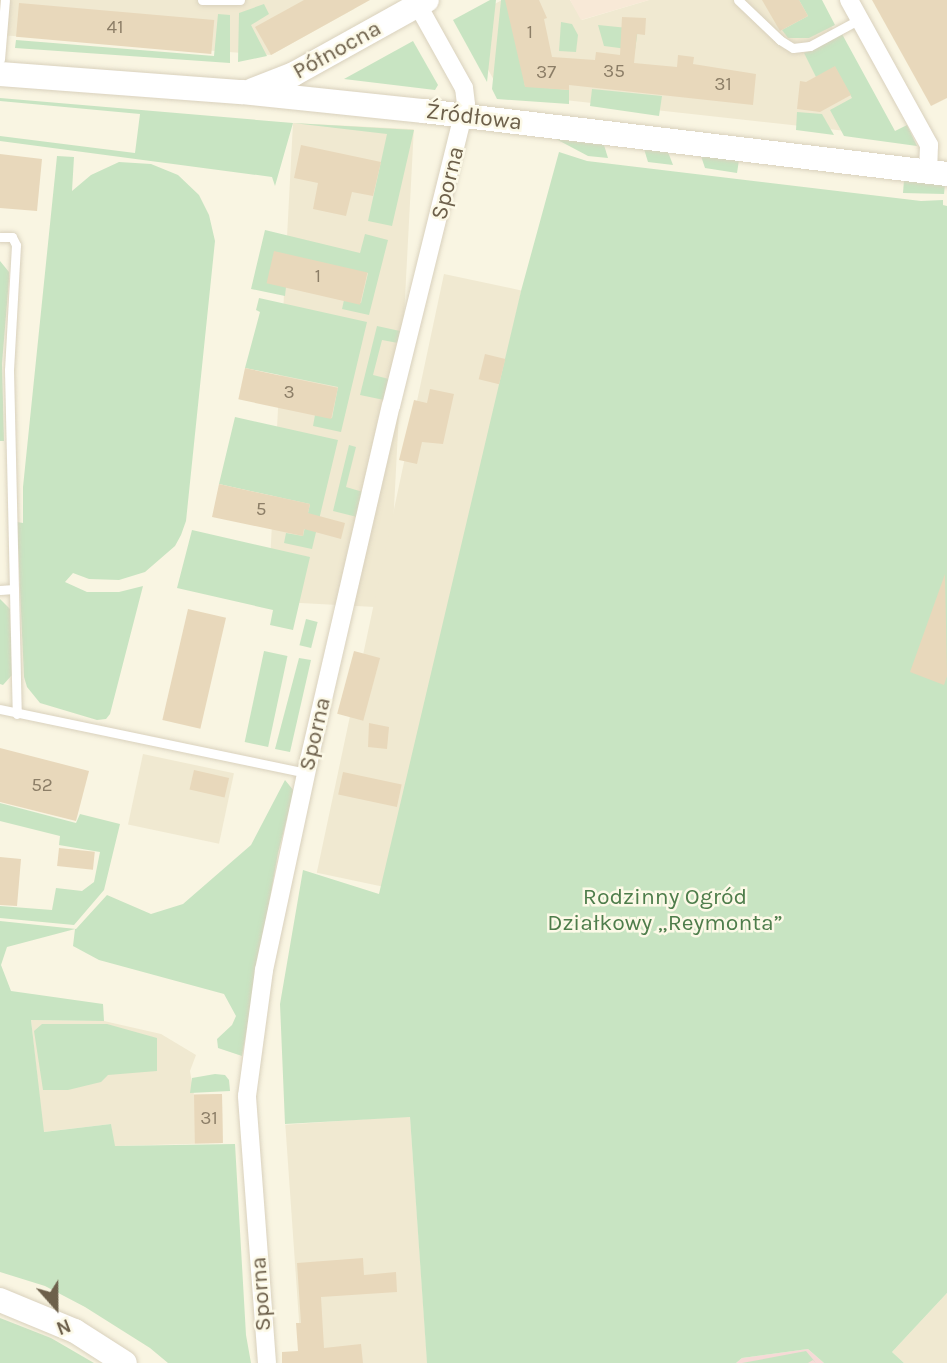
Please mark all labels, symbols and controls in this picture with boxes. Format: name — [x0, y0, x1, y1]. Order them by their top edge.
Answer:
street label: Północna — [288, 15, 386, 85]
house number: 41 — [107, 17, 123, 39]
house number: 1 — [527, 22, 533, 44]
house number: 35 — [603, 61, 625, 83]
house number: 37 — [536, 62, 556, 84]
house number: 31 — [714, 74, 732, 96]
street label: Źródłowa — [424, 97, 524, 137]
street label: Sporna — [426, 143, 470, 223]
house number: 1 — [315, 266, 321, 288]
house number: 3 — [283, 382, 295, 404]
house number: 5 — [256, 499, 266, 521]
street label: Sporna — [293, 694, 337, 774]
house number: 52 — [31, 775, 53, 797]
park label: Rodzinny Ogród Działkowy „Reymonta” — [547, 883, 783, 937]
house number: 31 — [200, 1108, 218, 1130]
street label: Sporna — [245, 1256, 277, 1332]
north arrow — [21, 1272, 91, 1342]
text: N — [53, 1314, 74, 1339]

